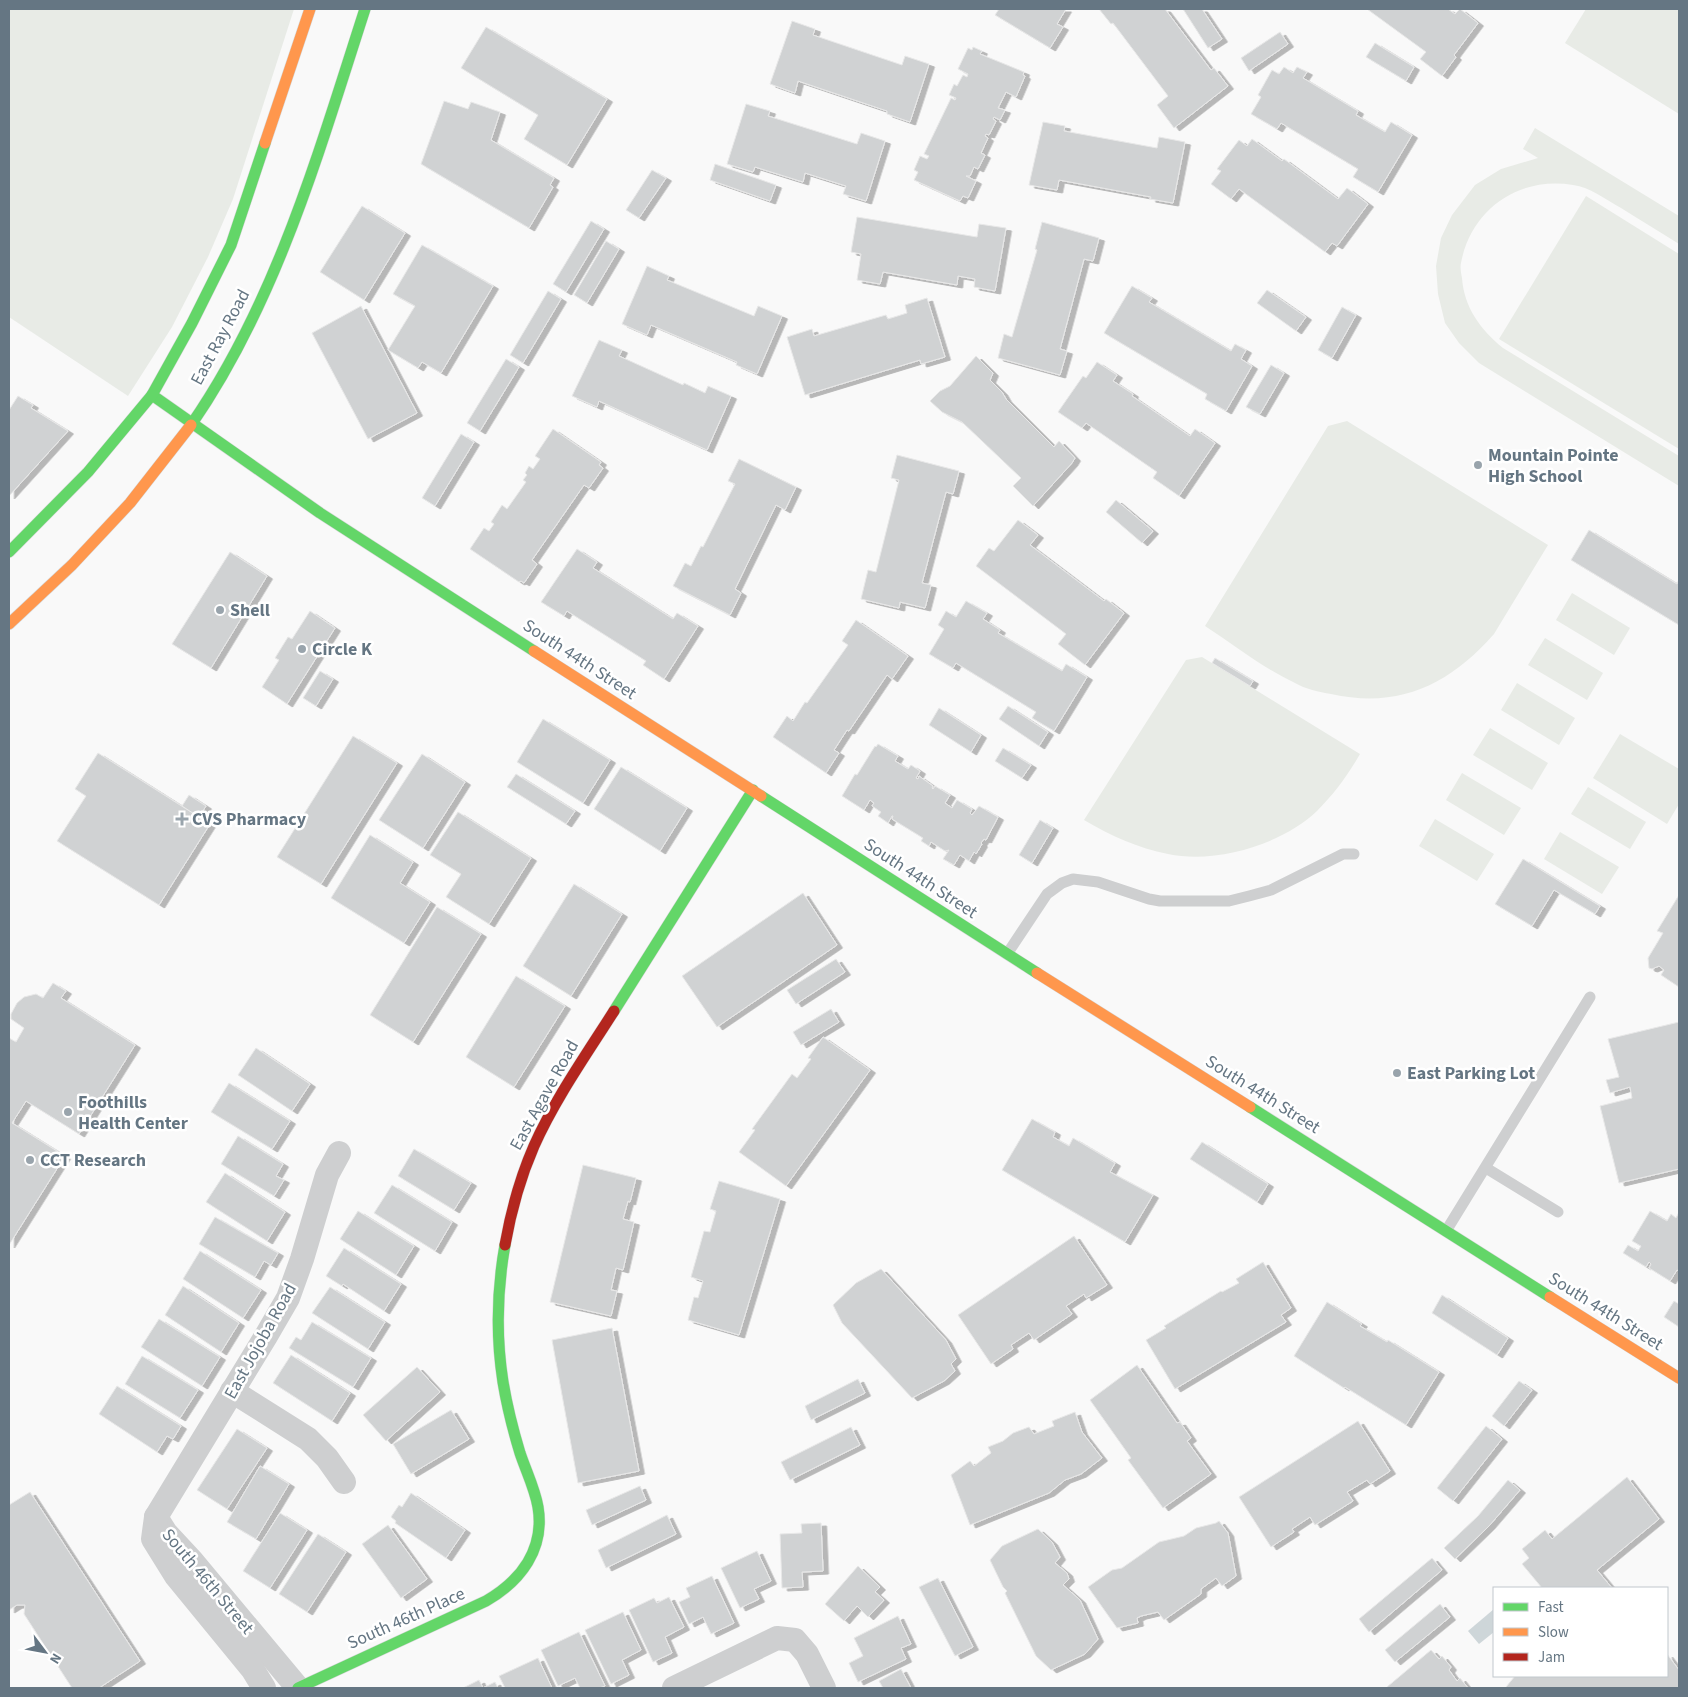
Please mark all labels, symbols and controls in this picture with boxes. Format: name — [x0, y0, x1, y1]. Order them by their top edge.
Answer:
street label: East Ray Road — [185, 285, 256, 390]
place label: Mountain Pointe High School — [1488, 443, 1619, 489]
marker: Mountain Pointe High School — [1472, 459, 1484, 471]
place label: Shell — [230, 598, 270, 623]
marker: Shell — [214, 604, 226, 616]
street label: South 44th Street — [518, 613, 642, 706]
place label: Circle K — [312, 637, 373, 662]
marker: Circle K — [296, 643, 308, 655]
place label: CVS Pharmacy — [192, 807, 307, 832]
marker: CVS Pharmacy — [176, 813, 188, 825]
street label: South 44th Street — [859, 832, 983, 925]
street label: East Agave Road — [504, 1036, 585, 1155]
street label: South 44th Street — [1201, 1049, 1325, 1140]
place label: East Parking Lot — [1407, 1061, 1535, 1086]
marker: East Parking Lot — [1391, 1067, 1403, 1079]
place label: Foothills Health Center — [78, 1090, 189, 1136]
marker: Foothills Health Center — [62, 1106, 74, 1118]
place label: CCT Research — [40, 1148, 146, 1173]
marker: CCT Research — [24, 1154, 36, 1166]
street label: South 44th Street — [1544, 1266, 1668, 1357]
street label: East Jojoba Road — [218, 1279, 303, 1404]
street label: South 46th Street — [156, 1523, 259, 1640]
street label: South 46th Place — [343, 1581, 469, 1656]
legend — [1493, 1587, 1668, 1677]
text: Fast — [1538, 1597, 1564, 1618]
text: Slow — [1538, 1622, 1569, 1643]
north arrow — [20, 1627, 70, 1677]
text: Jam — [1538, 1647, 1565, 1668]
text: N — [44, 1649, 66, 1668]

